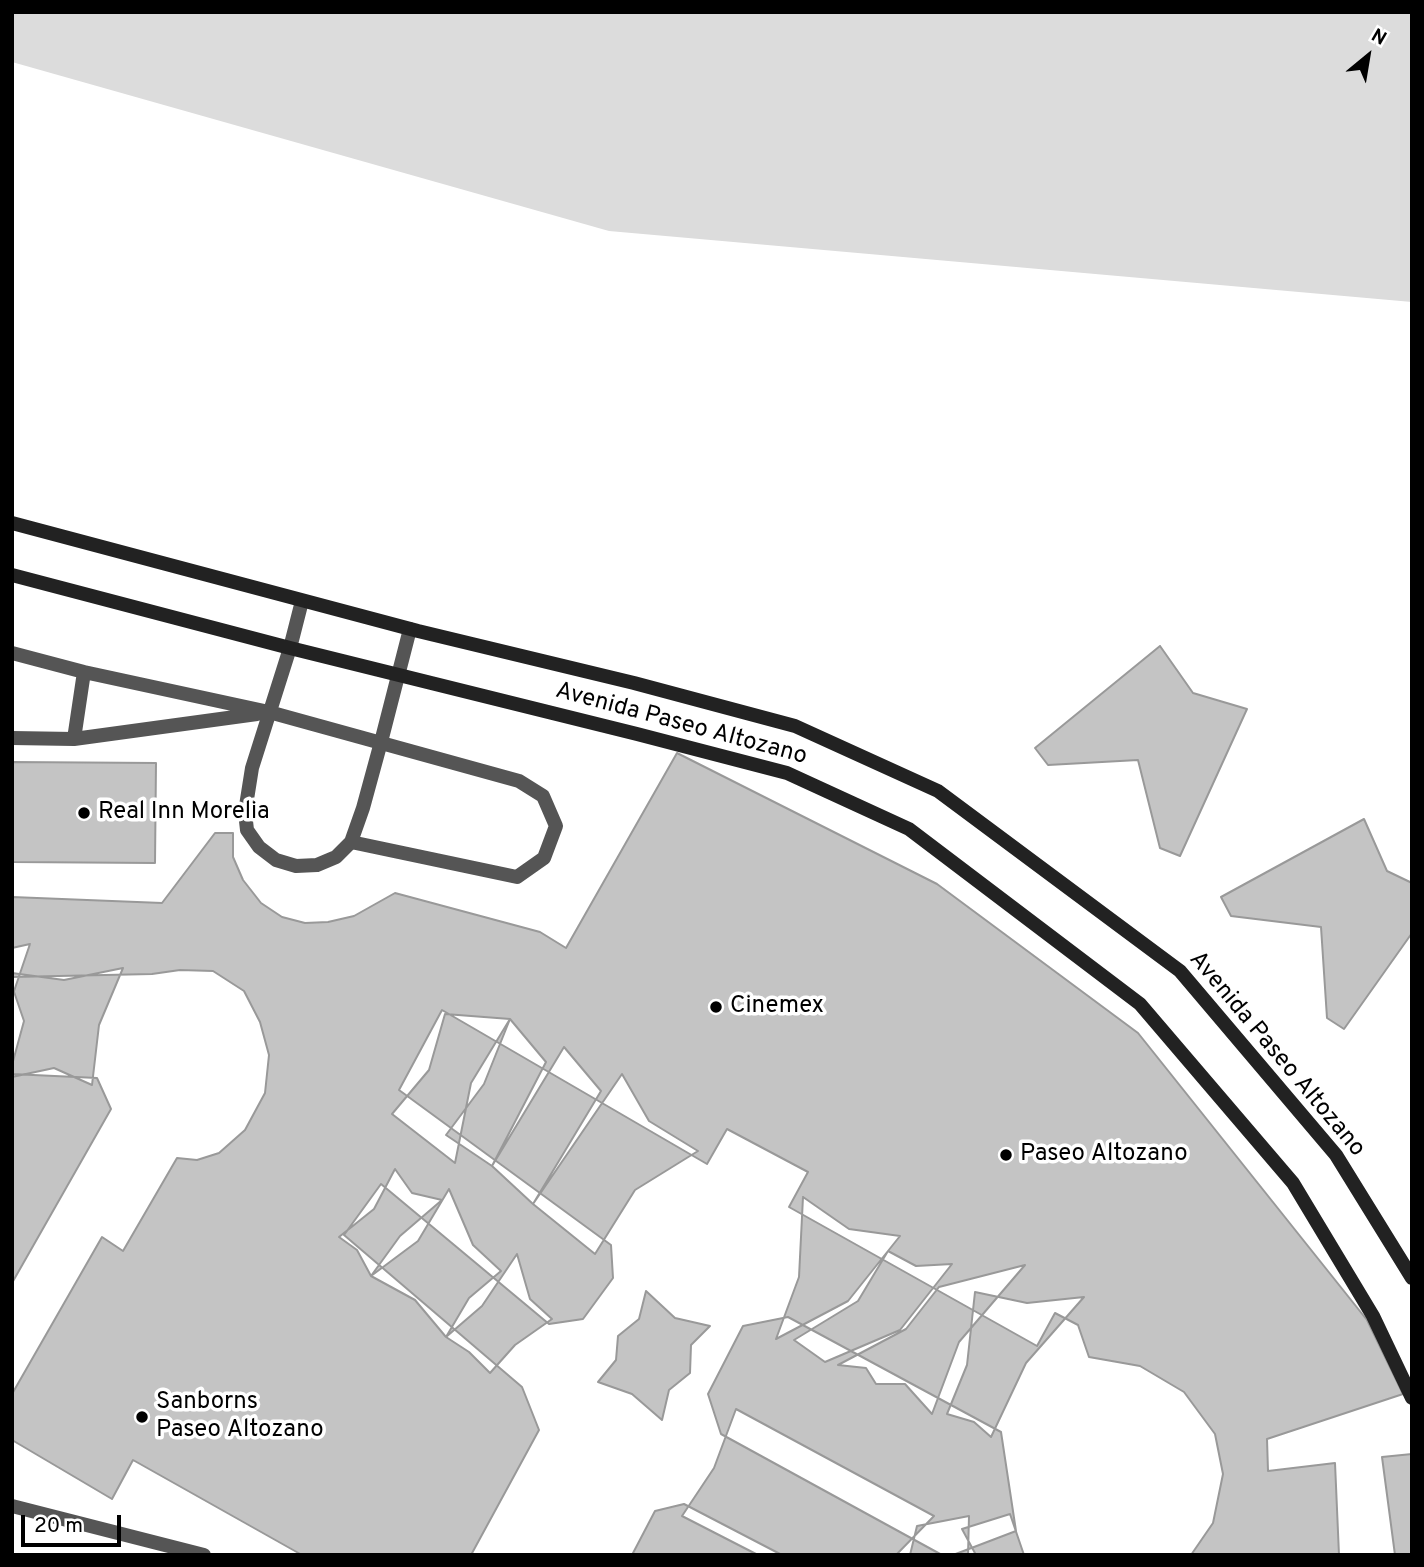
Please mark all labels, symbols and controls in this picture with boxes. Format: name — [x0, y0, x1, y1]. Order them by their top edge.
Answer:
north arrow — [1333, 21, 1403, 91]
text: N — [1367, 24, 1390, 52]
street label: Avenida Paseo Altozano — [552, 678, 810, 772]
place label: Real Inn Morelia — [98, 799, 270, 827]
marker: Real Inn Morelia — [76, 805, 92, 821]
street label: Avenida Paseo Altozano — [1182, 946, 1370, 1164]
place label: Cinemex — [730, 993, 824, 1021]
marker: Cinemex — [708, 999, 724, 1015]
place label: Paseo Altozano — [1020, 1141, 1188, 1169]
marker: Paseo Altozano — [998, 1147, 1014, 1163]
place label: Sanborns Paseo Altozano — [156, 1389, 324, 1445]
marker: Sanborns Paseo Altozano — [134, 1409, 150, 1425]
scale bar — [24, 1500, 124, 1544]
text: 20 m — [34, 1513, 83, 1540]

